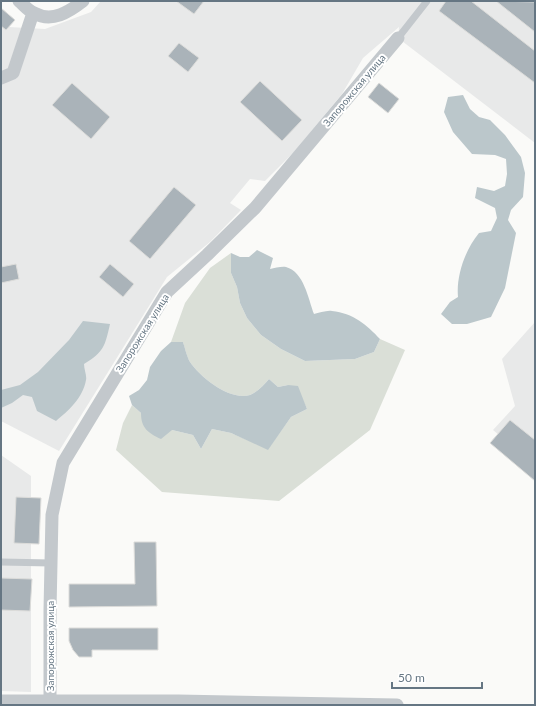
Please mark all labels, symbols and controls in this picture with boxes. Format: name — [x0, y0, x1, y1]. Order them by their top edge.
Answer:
street label: Запорожская улица — [320, 51, 388, 128]
street label: Запорожская улица — [113, 291, 171, 375]
street label: Запорожская улица — [44, 601, 56, 691]
scale bar — [392, 664, 482, 690]
text: 50 m — [398, 670, 425, 685]

